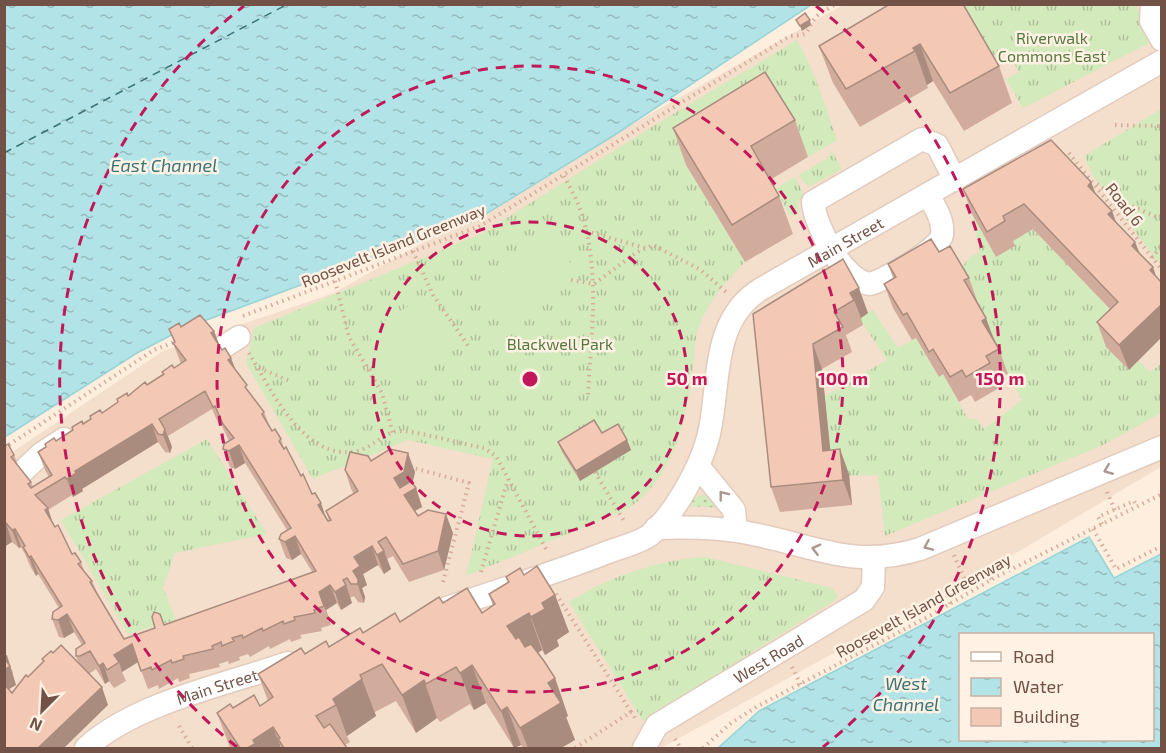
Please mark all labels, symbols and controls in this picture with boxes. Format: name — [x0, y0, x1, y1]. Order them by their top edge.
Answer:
park label: Riverwalk Commons East — [998, 28, 1106, 65]
water label: East Channel — [111, 154, 217, 176]
street label: Road 6 — [1102, 179, 1148, 229]
street label: Roosevelt Island Greenway — [298, 199, 488, 291]
street label: Main Street — [804, 212, 886, 270]
park label: Blackwell Park — [507, 334, 613, 353]
text: 50 m — [666, 367, 708, 389]
text: 100 m — [818, 367, 868, 389]
text: 150 m — [976, 367, 1024, 389]
centre of rings — [520, 369, 540, 389]
one-way arrow — [1103, 463, 1114, 475]
one-way arrow — [720, 491, 731, 502]
one-way arrow — [923, 539, 934, 551]
one-way arrow — [811, 544, 821, 557]
street label: Roosevelt Island Greenway — [832, 549, 1014, 661]
street label: West Road — [730, 630, 806, 686]
legend — [959, 633, 1154, 741]
text: Road — [1013, 645, 1054, 667]
street label: Main Street — [174, 664, 260, 708]
water label: West Channel — [873, 672, 939, 715]
text: Water — [1013, 675, 1063, 697]
north arrow — [12, 681, 72, 741]
text: Building — [1013, 705, 1080, 727]
text: N — [27, 714, 45, 736]

